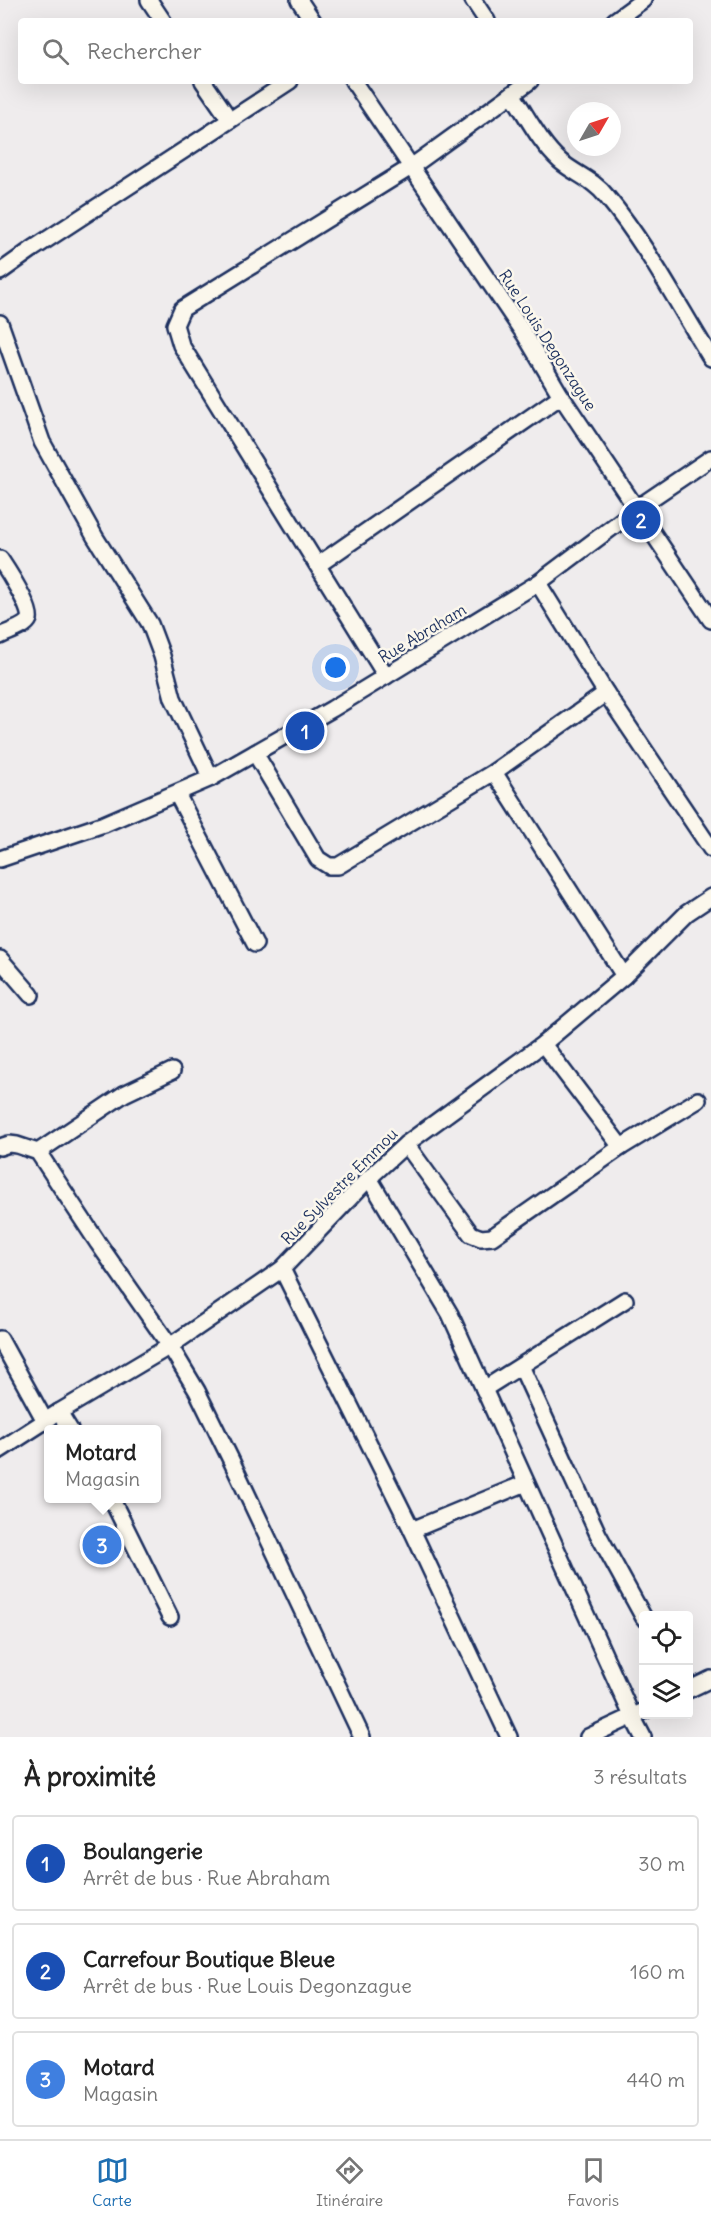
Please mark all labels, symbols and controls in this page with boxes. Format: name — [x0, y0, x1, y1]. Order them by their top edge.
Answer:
search box — [18, 18, 693, 84]
icon: search — [39, 35, 72, 68]
text: Rechercher — [87, 37, 202, 65]
north arrow — [567, 102, 621, 156]
street label: Rue Louis Degonzague — [495, 266, 601, 414]
pin: 2 — [622, 498, 660, 542]
street label: Rue Abraham — [375, 599, 469, 667]
your location — [321, 653, 350, 682]
pin: 1 — [286, 708, 324, 754]
street label: Rue Sylvestre Emmou — [277, 1124, 401, 1248]
popup — [44, 1425, 161, 1503]
text: Motard — [65, 1438, 136, 1466]
text: Magasin — [65, 1466, 140, 1491]
pin: 3 — [82, 1522, 122, 1568]
map controls — [639, 1611, 693, 1719]
button: locate — [639, 1611, 693, 1665]
button: layers — [639, 1665, 693, 1719]
text: À proximité — [24, 1760, 156, 1793]
text: 3 résultats — [593, 1764, 687, 1789]
text: Boulangerie — [83, 1837, 203, 1865]
text: 1 — [42, 1851, 49, 1876]
text: 30 m — [638, 1851, 685, 1876]
text: Arrêt de bus · Rue Abraham — [83, 1865, 330, 1890]
text: Carrefour Boutique Bleue — [83, 1945, 335, 1973]
text: 2 — [40, 1959, 51, 1984]
text: 160 m — [630, 1959, 685, 1984]
text: Arrêt de bus · Rue Louis Degonzague — [83, 1973, 412, 1998]
text: Motard — [83, 2053, 155, 2081]
text: 3 — [40, 2067, 51, 2092]
text: 440 m — [626, 2067, 685, 2092]
text: Magasin — [83, 2081, 158, 2106]
tab: Carte — [92, 2154, 132, 2210]
tab: Itinéraire — [316, 2154, 383, 2210]
tab: Favoris — [567, 2154, 619, 2210]

